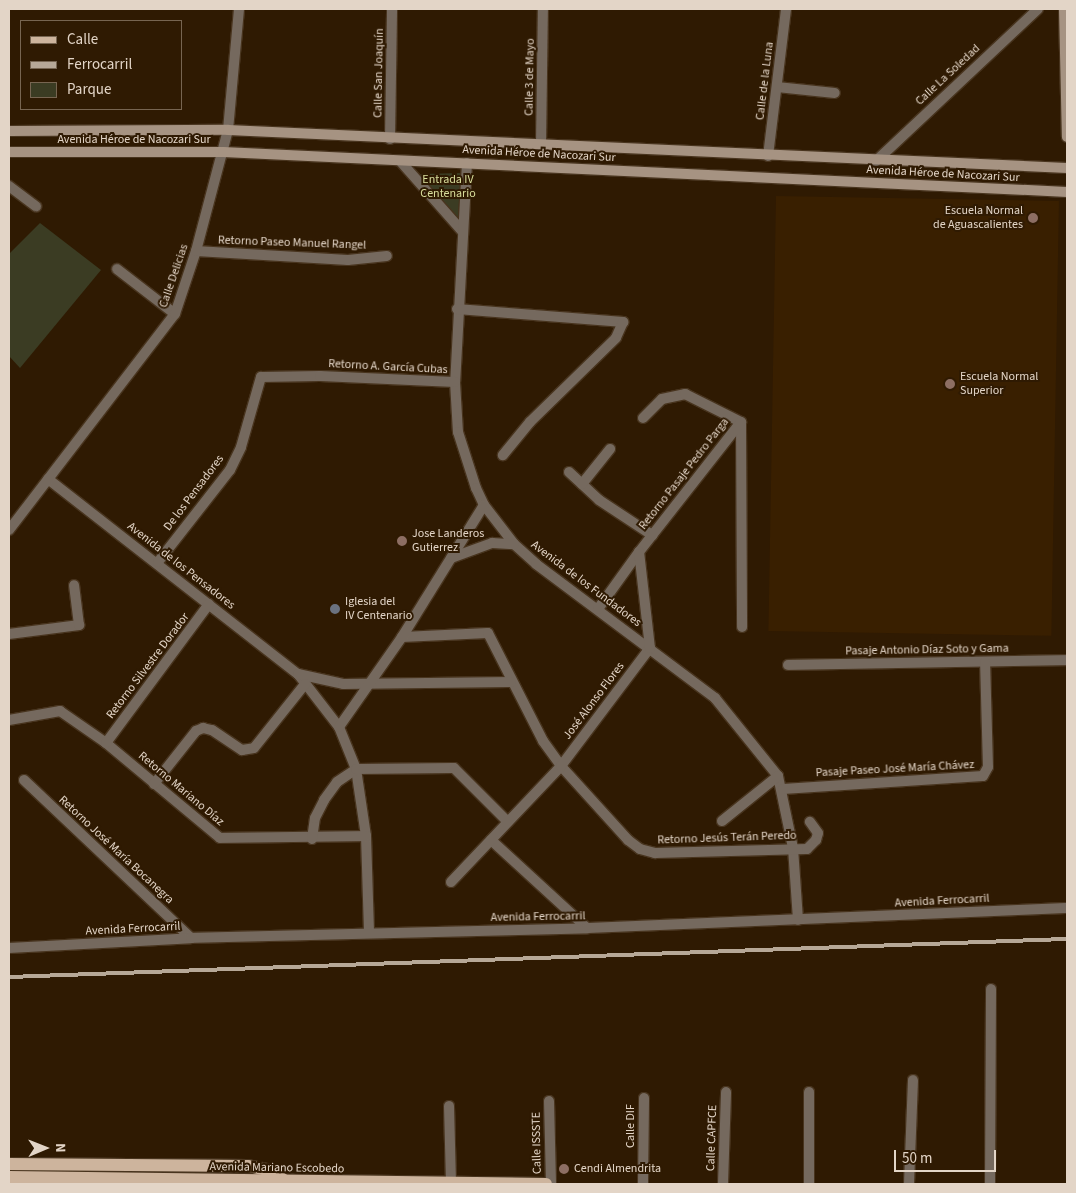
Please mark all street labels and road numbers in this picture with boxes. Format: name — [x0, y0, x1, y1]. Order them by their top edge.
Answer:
street label: Calle San Joaquín — [371, 28, 387, 118]
street label: Calle 3 de Mayo — [522, 38, 538, 116]
street label: Calle de la Luna — [753, 41, 777, 121]
street label: Calle La Soledad — [913, 41, 983, 109]
street label: Avenida Héroe de Nacozari Sur — [57, 133, 211, 147]
street label: Avenida Héroe de Nacozari Sur — [462, 143, 616, 165]
street label: Avenida Héroe de Nacozari Sur — [866, 163, 1020, 185]
street label: Retorno Paseo Manuel Rangel — [218, 233, 366, 253]
street label: Calle Delicias — [156, 242, 192, 310]
street label: Retorno A. García Cubas — [328, 357, 448, 377]
street label: Retorno Pasaje Pedro Parga — [636, 415, 732, 533]
street label: De los Pensadores — [161, 452, 227, 534]
street label: Avenida de los Pensadores — [124, 519, 238, 613]
street label: Avenida de los Fundadores — [528, 538, 644, 630]
street label: Retorno Silvestre Dorador — [103, 610, 193, 722]
street label: Pasaje Antonio Díaz Soto y Gama — [845, 641, 1009, 659]
street label: José Alonso Flores — [560, 660, 628, 742]
street label: Retorno Mariano Díaz — [135, 749, 227, 829]
street label: Pasaje Paseo José María Chávez — [815, 758, 975, 780]
street label: Retorno José María Bocanegra — [56, 793, 176, 907]
street label: Retorno Jesús Terán Peredo — [657, 828, 797, 848]
street label: Avenida Ferrocarril — [894, 891, 990, 911]
street label: Avenida Ferrocarril — [491, 909, 585, 925]
street label: Avenida Ferrocarril — [85, 919, 181, 939]
street label: Calle DIF — [624, 1104, 638, 1148]
street label: Calle CAPFCE — [704, 1105, 720, 1171]
street label: Calle ISSSTE — [529, 1112, 545, 1174]
street label: Avenida Mariano Escobedo — [209, 1160, 345, 1176]

